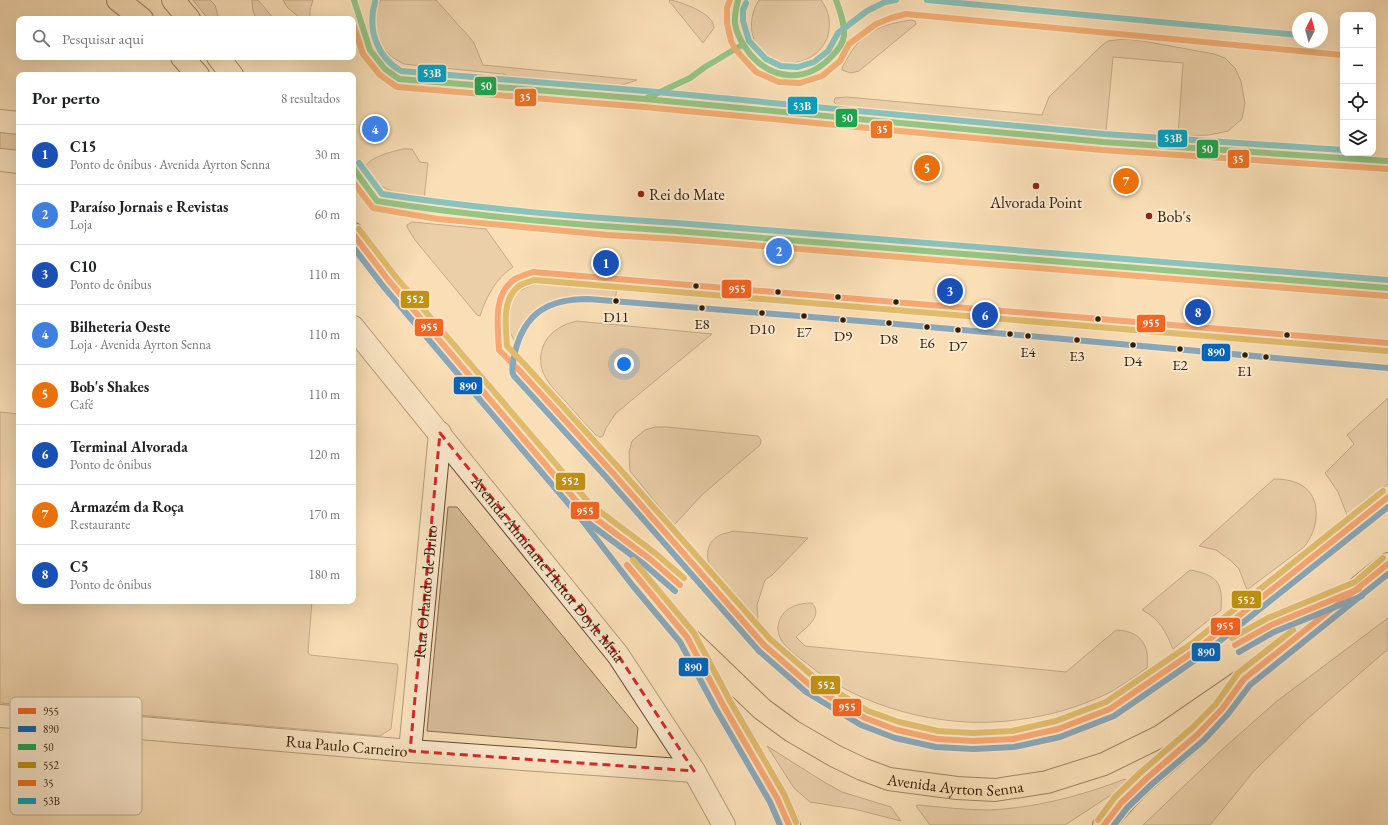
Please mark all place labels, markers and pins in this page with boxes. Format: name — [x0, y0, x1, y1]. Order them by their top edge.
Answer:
pin: 4 — [362, 114, 388, 144]
pin: 5 — [914, 153, 940, 183]
pin: 7 — [1113, 166, 1139, 196]
marker: Alvorada Point — [1031, 181, 1041, 191]
place label: Rei do Mate — [649, 184, 725, 205]
marker: Rei do Mate — [636, 189, 646, 199]
place label: Alvorada Point — [989, 192, 1082, 213]
place label: Bob's — [1157, 206, 1191, 227]
marker: Bob's — [1144, 211, 1154, 221]
pin: 2 — [766, 236, 792, 266]
pin: 1 — [593, 248, 619, 278]
pin: 3 — [937, 276, 963, 306]
unlabelled marker — [691, 281, 701, 291]
unlabelled marker — [773, 287, 783, 297]
unlabelled marker — [833, 292, 843, 302]
marker: D11 — [611, 296, 621, 306]
unlabelled marker — [891, 297, 901, 307]
pin: 8 — [1185, 297, 1211, 327]
pin: 6 — [972, 300, 998, 330]
marker: E8 — [697, 303, 707, 313]
place label: D11 — [603, 307, 629, 326]
marker: D10 — [757, 308, 767, 318]
marker: E7 — [799, 311, 809, 321]
place label: E8 — [694, 314, 710, 333]
unlabelled marker — [1093, 314, 1103, 324]
marker: D9 — [838, 315, 848, 325]
marker: D8 — [884, 318, 894, 328]
place label: D10 — [749, 319, 775, 338]
place label: E7 — [796, 322, 813, 341]
marker: E6 — [922, 322, 932, 332]
marker: D7 — [953, 325, 963, 335]
place label: D9 — [834, 326, 852, 345]
place label: D8 — [880, 329, 898, 348]
unlabelled marker — [1005, 329, 1015, 339]
unlabelled marker — [1282, 330, 1292, 340]
marker: E4 — [1023, 331, 1033, 341]
place label: E6 — [919, 333, 935, 352]
marker: E3 — [1072, 335, 1082, 345]
place label: D7 — [949, 336, 968, 355]
marker: D4 — [1128, 340, 1138, 350]
place label: E4 — [1020, 342, 1037, 361]
marker: E2 — [1175, 344, 1185, 354]
place label: E3 — [1069, 346, 1085, 365]
marker: E1 — [1240, 350, 1250, 360]
place label: D4 — [1124, 351, 1143, 370]
unlabelled marker — [1261, 352, 1271, 362]
place label: E2 — [1172, 355, 1189, 374]
place label: E1 — [1237, 361, 1253, 380]

